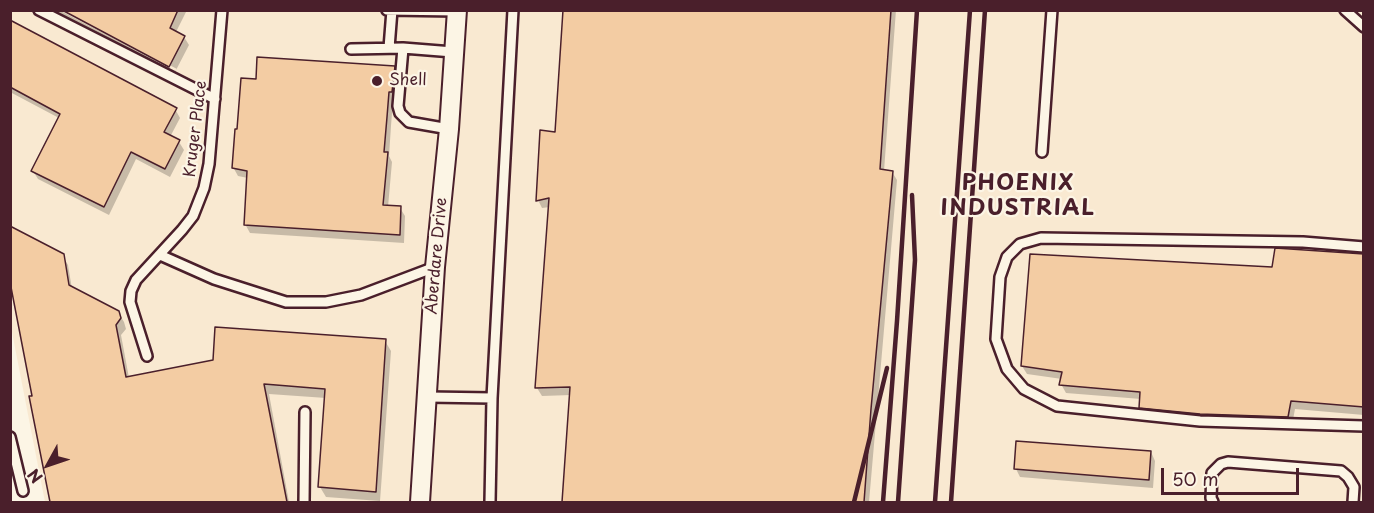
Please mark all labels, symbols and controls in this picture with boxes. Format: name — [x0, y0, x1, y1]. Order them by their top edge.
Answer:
place label: Shell — [389, 71, 427, 91]
marker: Shell — [370, 74, 384, 88]
street label: Kruger Place — [181, 80, 211, 178]
district label: PHOENIX INDUSTRIAL — [941, 171, 1095, 222]
street label: Aberdare Drive — [422, 197, 452, 315]
north arrow — [18, 435, 78, 495]
scale bar — [1164, 456, 1302, 494]
text: N — [21, 464, 47, 489]
text: 50 m — [1172, 465, 1219, 492]

